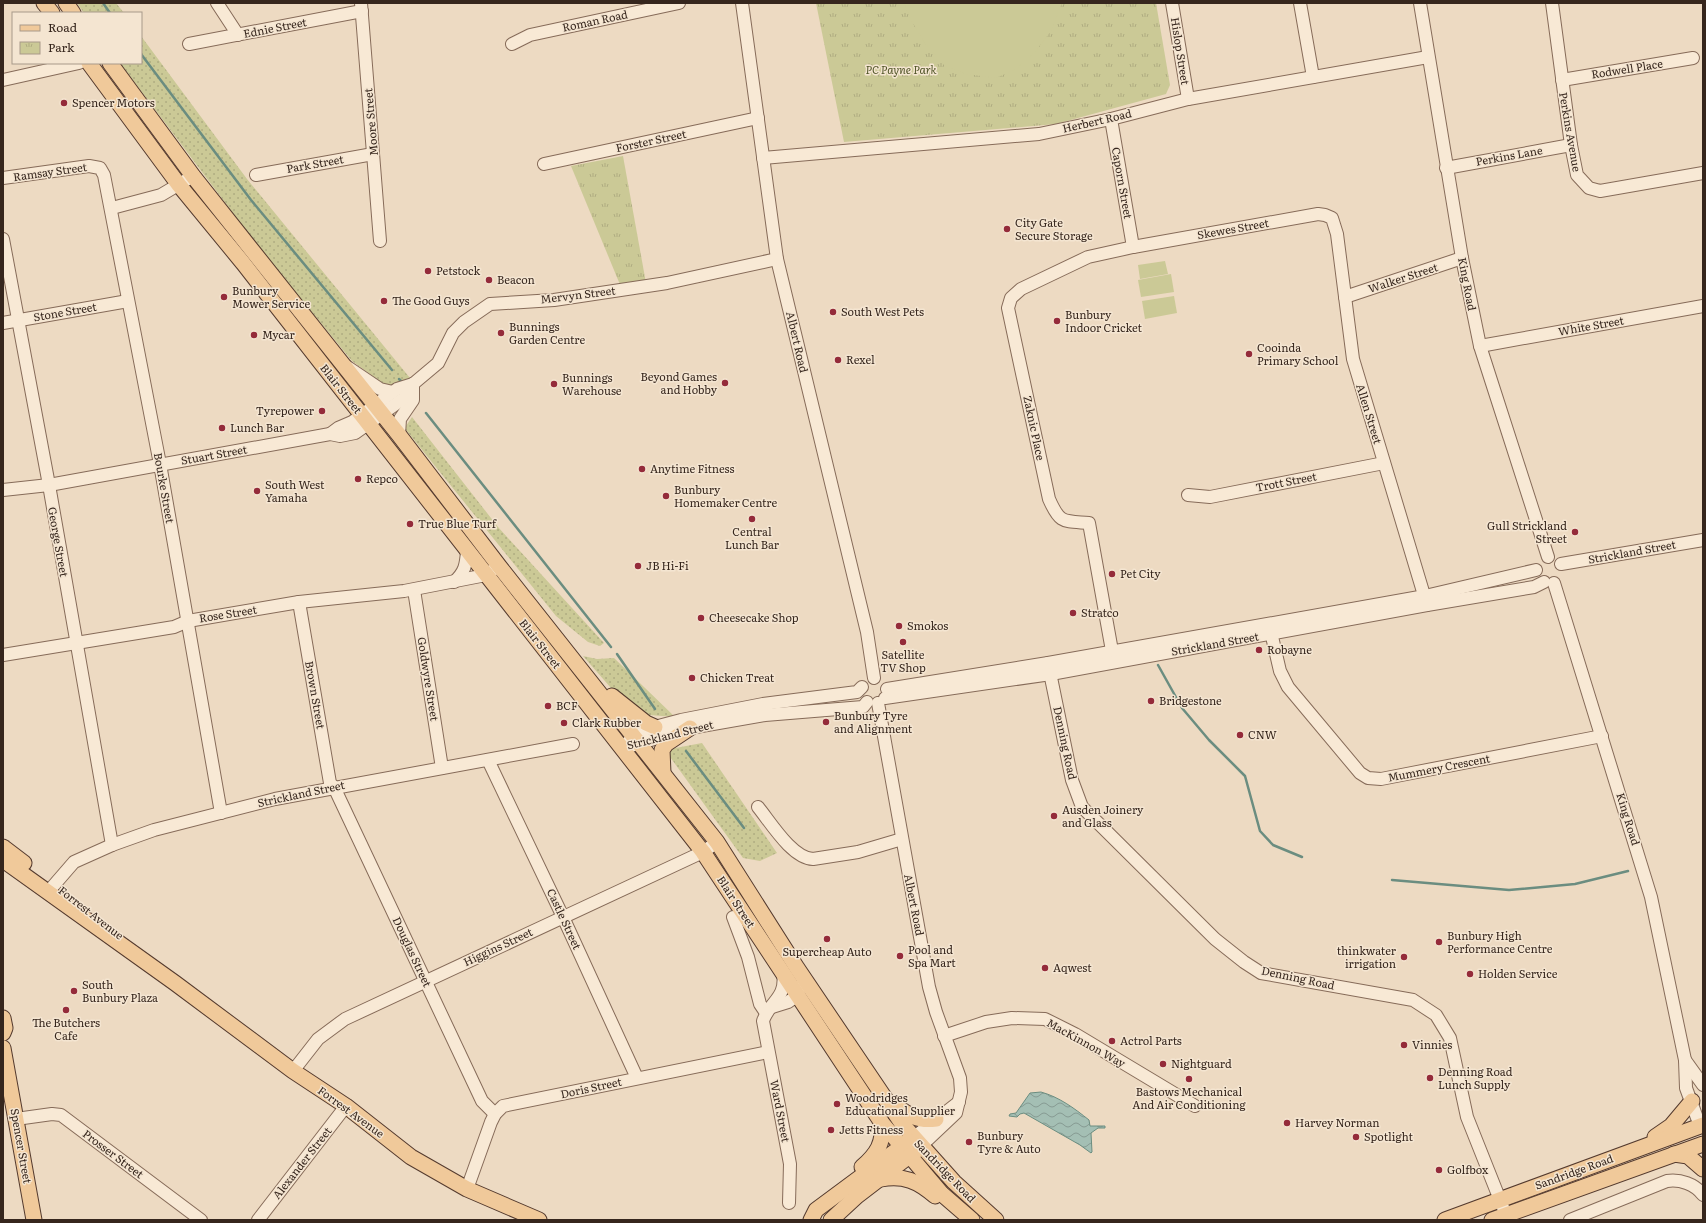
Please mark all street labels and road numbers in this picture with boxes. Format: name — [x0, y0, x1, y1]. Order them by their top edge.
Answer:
street label: Roman Road — [561, 5, 629, 35]
street label: Ednie Street — [242, 13, 308, 41]
street label: Hislop Street — [1168, 16, 1194, 86]
street label: Rodwell Place — [1590, 54, 1664, 82]
street label: Moore Street — [359, 87, 381, 157]
street label: Perkins Avenue — [1556, 91, 1586, 173]
street label: Herbert Road — [1061, 104, 1133, 136]
street label: Forster Street — [614, 125, 688, 155]
street label: Perkins Lane — [1474, 141, 1544, 169]
street label: Caporn Street — [1109, 146, 1137, 221]
street label: Park Street — [285, 150, 345, 176]
street label: Ramsay Street — [12, 158, 88, 184]
street label: Skewes Street — [1196, 214, 1270, 242]
street label: King Road — [1455, 256, 1481, 312]
street label: Walker Street — [1366, 258, 1440, 296]
street label: Mervyn Street — [539, 281, 617, 307]
street label: Stone Street — [32, 298, 98, 324]
street label: Albert Road — [783, 309, 813, 374]
street label: White Street — [1557, 311, 1625, 339]
street label: Blair Street — [317, 360, 367, 417]
street label: Allen Street — [1353, 382, 1387, 446]
street label: Zaknic Place — [1020, 394, 1050, 462]
street label: Stuart Street — [179, 440, 249, 468]
street label: Bourke Street — [151, 451, 179, 525]
street label: Trott Street — [1254, 467, 1318, 495]
street label: George Street — [45, 506, 73, 579]
street label: Strickland Street — [1587, 535, 1677, 567]
street label: Rose Street — [198, 600, 258, 625]
street label: Blair Street — [516, 615, 566, 672]
street label: Strickland Street — [1170, 627, 1260, 659]
street label: Goldwyre Street — [414, 636, 444, 723]
street label: Brown Street — [302, 659, 330, 731]
street label: Denning Road — [1050, 705, 1082, 781]
street label: Strickland Street — [625, 715, 715, 753]
street label: Mummery Crescent — [1386, 749, 1492, 785]
street label: Strickland Street — [256, 776, 346, 810]
street label: King Road — [1613, 790, 1645, 847]
street label: Blair Street — [714, 872, 760, 931]
street label: Albert Road — [901, 873, 929, 937]
street label: Forrest Avenue — [56, 882, 128, 943]
street label: Castle Street — [544, 885, 586, 952]
street label: Douglas Street — [390, 914, 436, 990]
street label: Higgins Street — [460, 923, 535, 969]
street label: Denning Road — [1260, 961, 1337, 993]
street label: MacKinnon Way — [1044, 1014, 1129, 1071]
street label: Doris Street — [559, 1073, 623, 1101]
street label: Ward Street — [767, 1078, 795, 1144]
street label: Forrest Avenue — [315, 1082, 388, 1141]
street label: Spencer Street — [7, 1107, 37, 1185]
street label: Alexander Street — [268, 1122, 335, 1202]
street label: Prosser Street — [80, 1125, 148, 1182]
street label: Sandridge Road — [911, 1135, 980, 1206]
street label: Sandridge Road — [1532, 1149, 1615, 1193]

